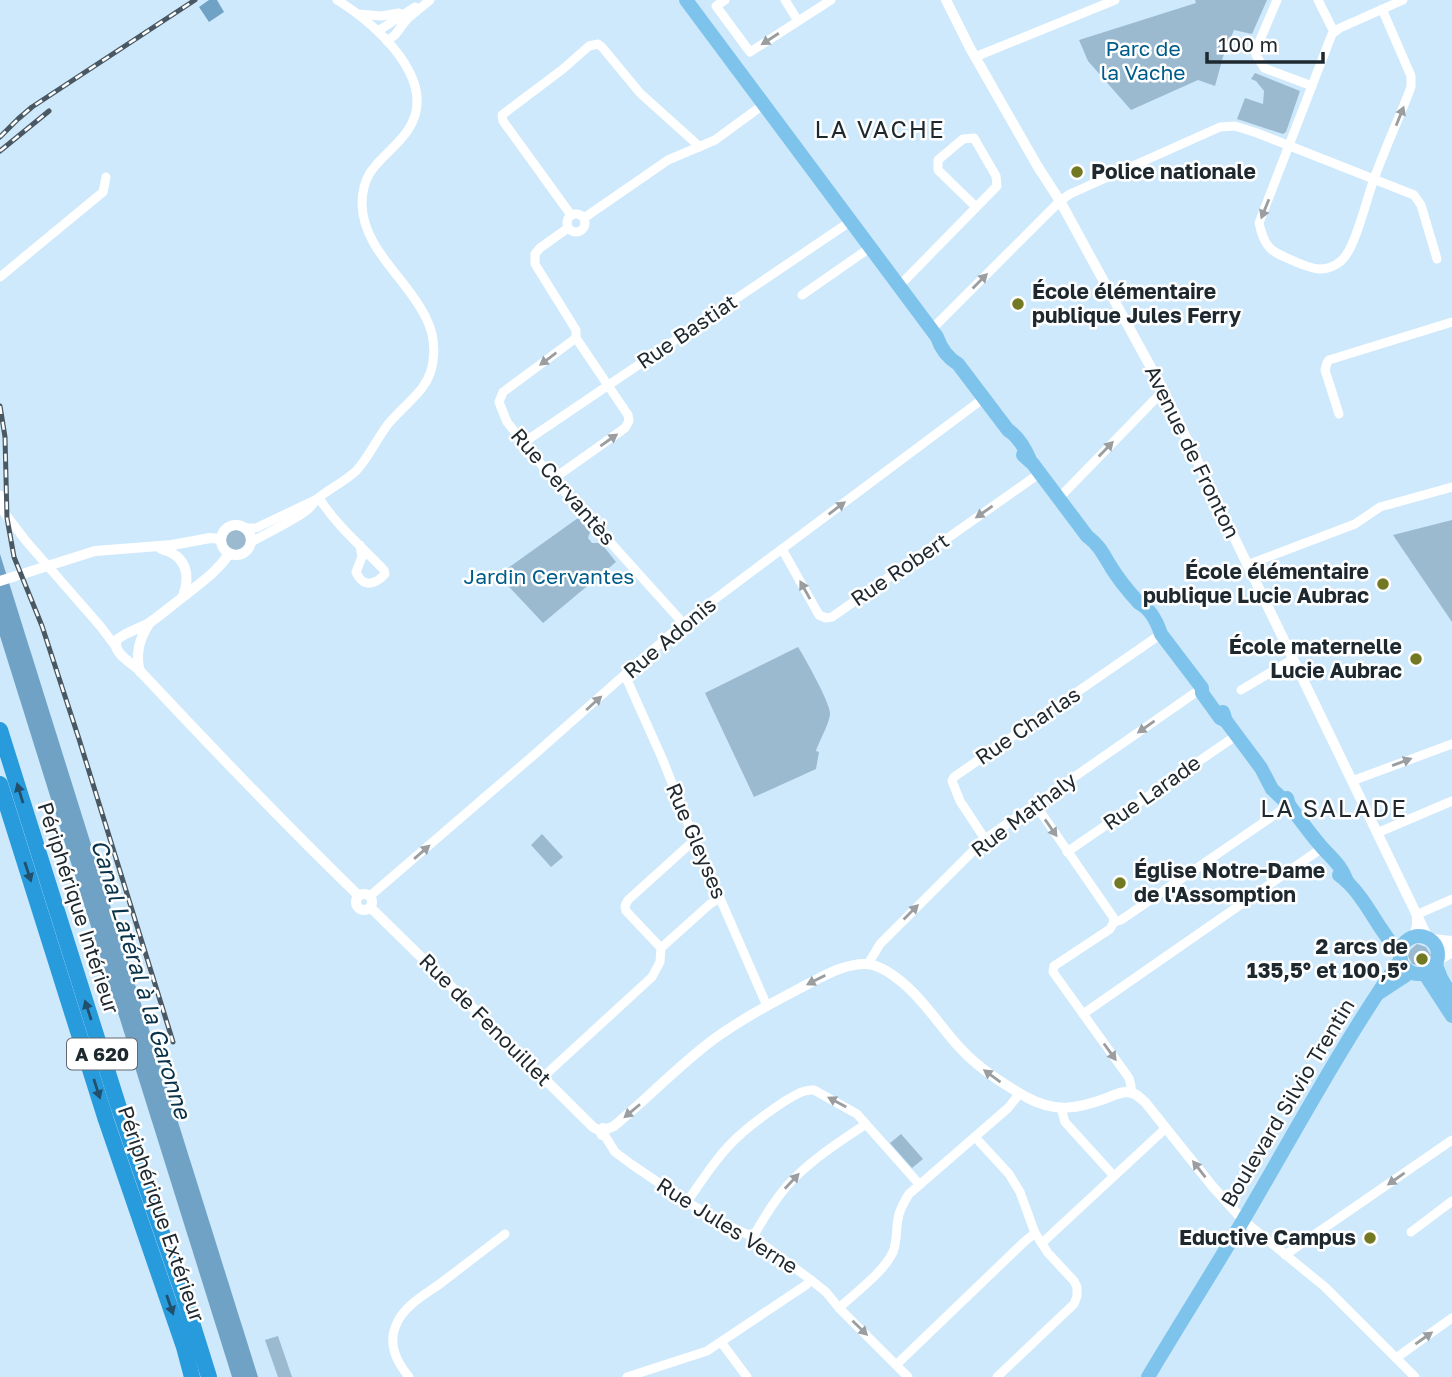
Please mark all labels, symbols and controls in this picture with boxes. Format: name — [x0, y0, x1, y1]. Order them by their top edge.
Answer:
scale bar — [1207, 21, 1322, 65]
text: 100 m — [1218, 31, 1278, 57]
one-way arrow — [760, 33, 779, 46]
park label: Parc de la Vache — [1100, 35, 1186, 85]
one-way arrow — [1394, 106, 1405, 127]
district label: LA VACHE — [814, 114, 946, 143]
place label: Police nationale — [1091, 158, 1256, 184]
marker: Police nationale — [1069, 164, 1085, 180]
one-way arrow — [1259, 199, 1270, 220]
one-way arrow — [971, 273, 987, 290]
place label: École élémentaire publique Jules Ferry — [1032, 278, 1242, 328]
street label: Rue Bastiat — [631, 288, 741, 374]
marker: École élémentaire publique Jules Ferry — [1010, 296, 1026, 312]
one-way arrow — [539, 351, 557, 365]
street label: Avenue de Fronton — [1140, 361, 1246, 542]
street label: Rue Cervantès — [506, 422, 622, 550]
one-way arrow — [600, 433, 618, 447]
one-way arrow — [1098, 441, 1114, 458]
one-way arrow — [828, 502, 846, 516]
one-way arrow — [975, 505, 993, 519]
street label: Rue Robert — [845, 527, 953, 611]
place label: École élémentaire publique Lucie Aubrac — [1143, 558, 1369, 608]
park label: Jardin Cervantes — [464, 563, 634, 589]
marker: École élémentaire publique Lucie Aubrac — [1375, 576, 1391, 592]
one-way arrow — [799, 580, 811, 600]
street label: Rue Adonis — [618, 591, 721, 684]
place label: École maternelle Lucie Aubrac — [1229, 633, 1402, 683]
marker: École maternelle Lucie Aubrac — [1408, 651, 1424, 667]
street label: Rue Charlas — [970, 681, 1085, 770]
one-way arrow — [585, 695, 603, 711]
one-way arrow — [1137, 720, 1155, 734]
street label: Rue Larade — [1098, 749, 1205, 835]
one-way arrow — [1392, 756, 1413, 767]
street label: Rue Mathaly — [966, 766, 1081, 862]
street label: Rue Gleyses — [661, 779, 733, 902]
one-way arrow — [14, 782, 24, 803]
district label: LA SALADE — [1260, 793, 1408, 822]
street label: Périphérique Intérieur — [32, 798, 125, 1017]
one-way arrow — [1044, 819, 1058, 837]
water label: Canal Latéral à la Garonne — [86, 836, 198, 1123]
one-way arrow — [413, 844, 431, 860]
place label: Église Notre-Dame de l'Assomption — [1134, 857, 1325, 907]
one-way arrow — [23, 862, 34, 883]
marker: Église Notre-Dame de l'Assomption — [1112, 875, 1128, 891]
one-way arrow — [903, 904, 920, 921]
place label: 2 arcs de 135,5° et 100,5° — [1247, 933, 1408, 983]
street label: Rue de Fenouillet — [414, 948, 557, 1091]
marker: 2 arcs de 135,5° et 100,5° — [1414, 951, 1430, 967]
one-way arrow — [806, 974, 826, 986]
street label: Boulevard Silvio Trentin — [1215, 994, 1360, 1211]
one-way arrow — [83, 999, 93, 1020]
road number: A 620 — [67, 1038, 137, 1070]
one-way arrow — [1103, 1043, 1117, 1061]
one-way arrow — [983, 1069, 1001, 1083]
one-way arrow — [92, 1079, 102, 1100]
one-way arrow — [827, 1096, 847, 1108]
street label: Périphérique Extérieur — [113, 1102, 211, 1325]
one-way arrow — [623, 1103, 640, 1118]
one-way arrow — [1191, 1160, 1206, 1178]
street label: Rue Jules Verne — [652, 1171, 803, 1279]
one-way arrow — [1387, 1172, 1405, 1186]
one-way arrow — [783, 1173, 800, 1190]
place label: Eductive Campus — [1179, 1224, 1356, 1250]
marker: Eductive Campus — [1362, 1230, 1378, 1246]
one-way arrow — [165, 1294, 176, 1315]
one-way arrow — [851, 1319, 868, 1336]
one-way arrow — [1415, 1331, 1433, 1345]

